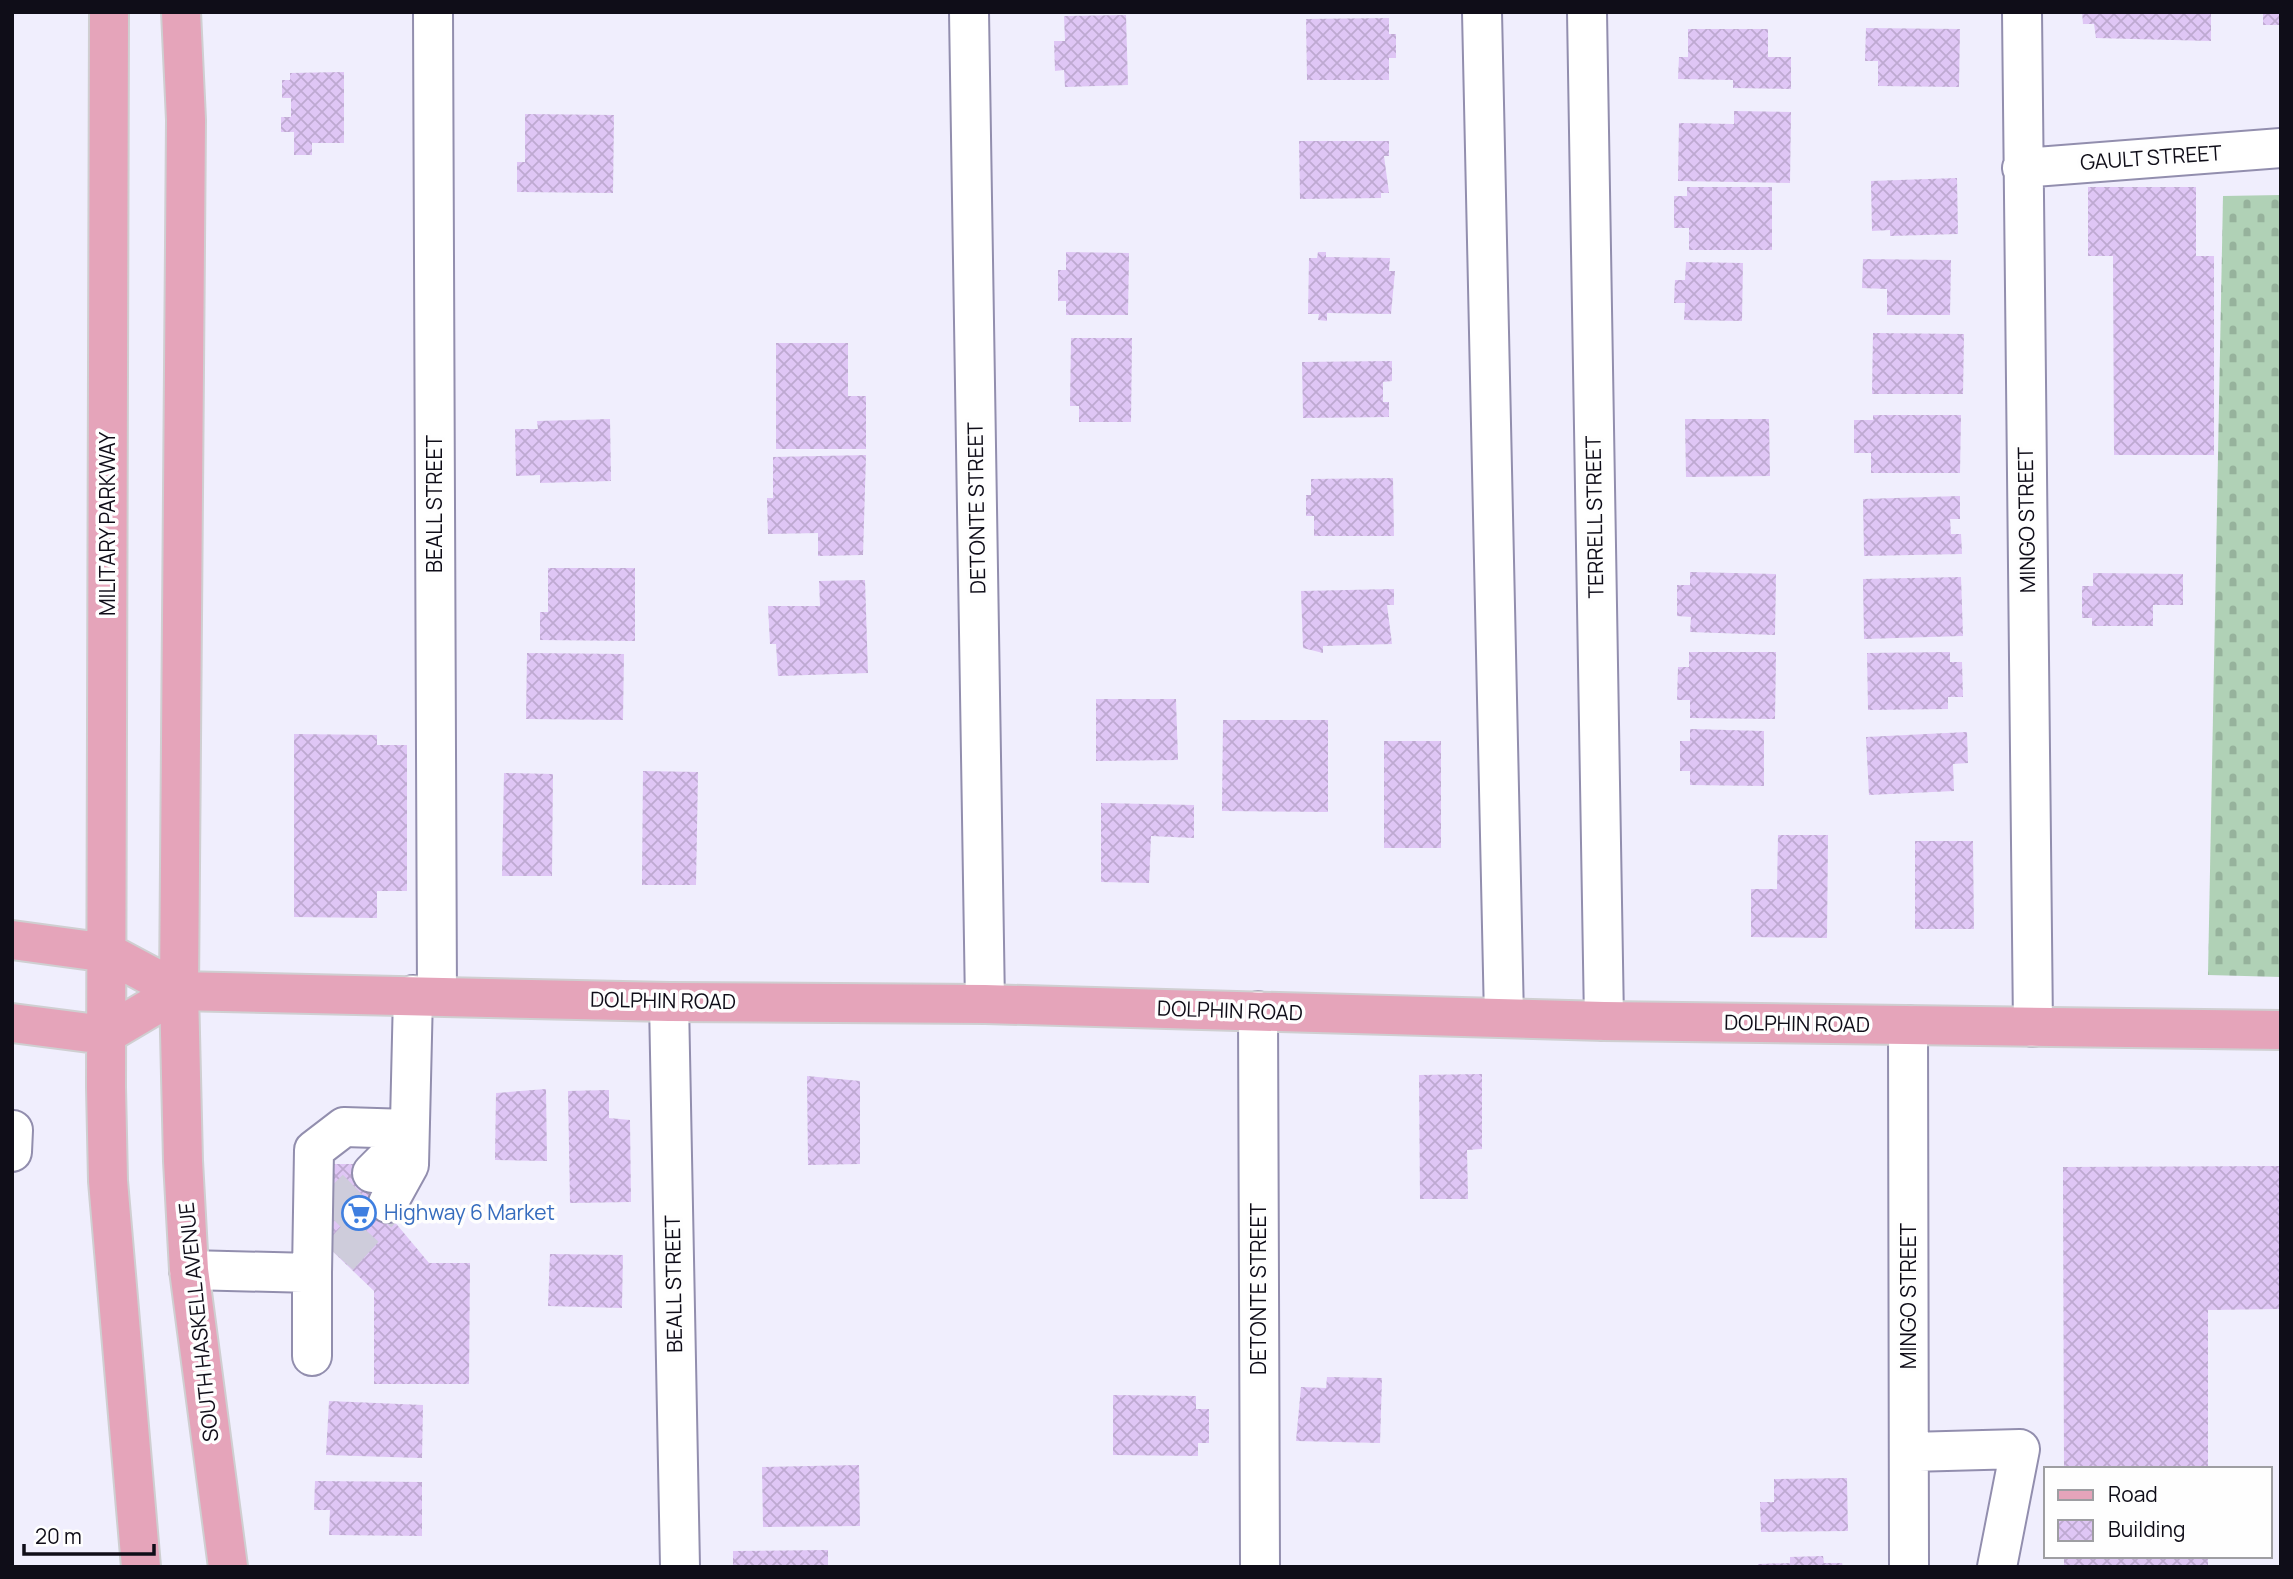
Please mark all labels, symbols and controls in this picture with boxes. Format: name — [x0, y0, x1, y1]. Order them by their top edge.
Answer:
street label: GAULT STREET — [2079, 138, 2223, 176]
street label: DETONTE STREET — [960, 421, 991, 594]
street label: MILITARY PARKWAY — [93, 432, 121, 616]
street label: BEALL STREET — [420, 435, 448, 573]
street label: TERRELL STREET — [1579, 435, 1609, 599]
street label: MINGO STREET — [2011, 446, 2041, 593]
street label: DOLPHIN ROAD — [590, 985, 736, 1015]
street label: DOLPHIN ROAD — [1157, 993, 1303, 1027]
street label: DOLPHIN ROAD — [1724, 1008, 1870, 1038]
supermarket icon: Highway 6 Market — [340, 1194, 378, 1232]
place label: Highway 6 Market — [384, 1198, 555, 1226]
street label: SOUTH HASKELL AVENUE — [171, 1201, 225, 1443]
street label: DETONTE STREET — [1244, 1203, 1272, 1375]
street label: BEALL STREET — [658, 1214, 688, 1353]
street label: MINGO STREET — [1894, 1222, 1922, 1369]
legend — [2044, 1467, 2272, 1558]
text: Road — [2108, 1480, 2158, 1508]
scale bar — [24, 1512, 154, 1556]
text: Building — [2108, 1515, 2185, 1543]
text: 20 m — [35, 1522, 82, 1550]

